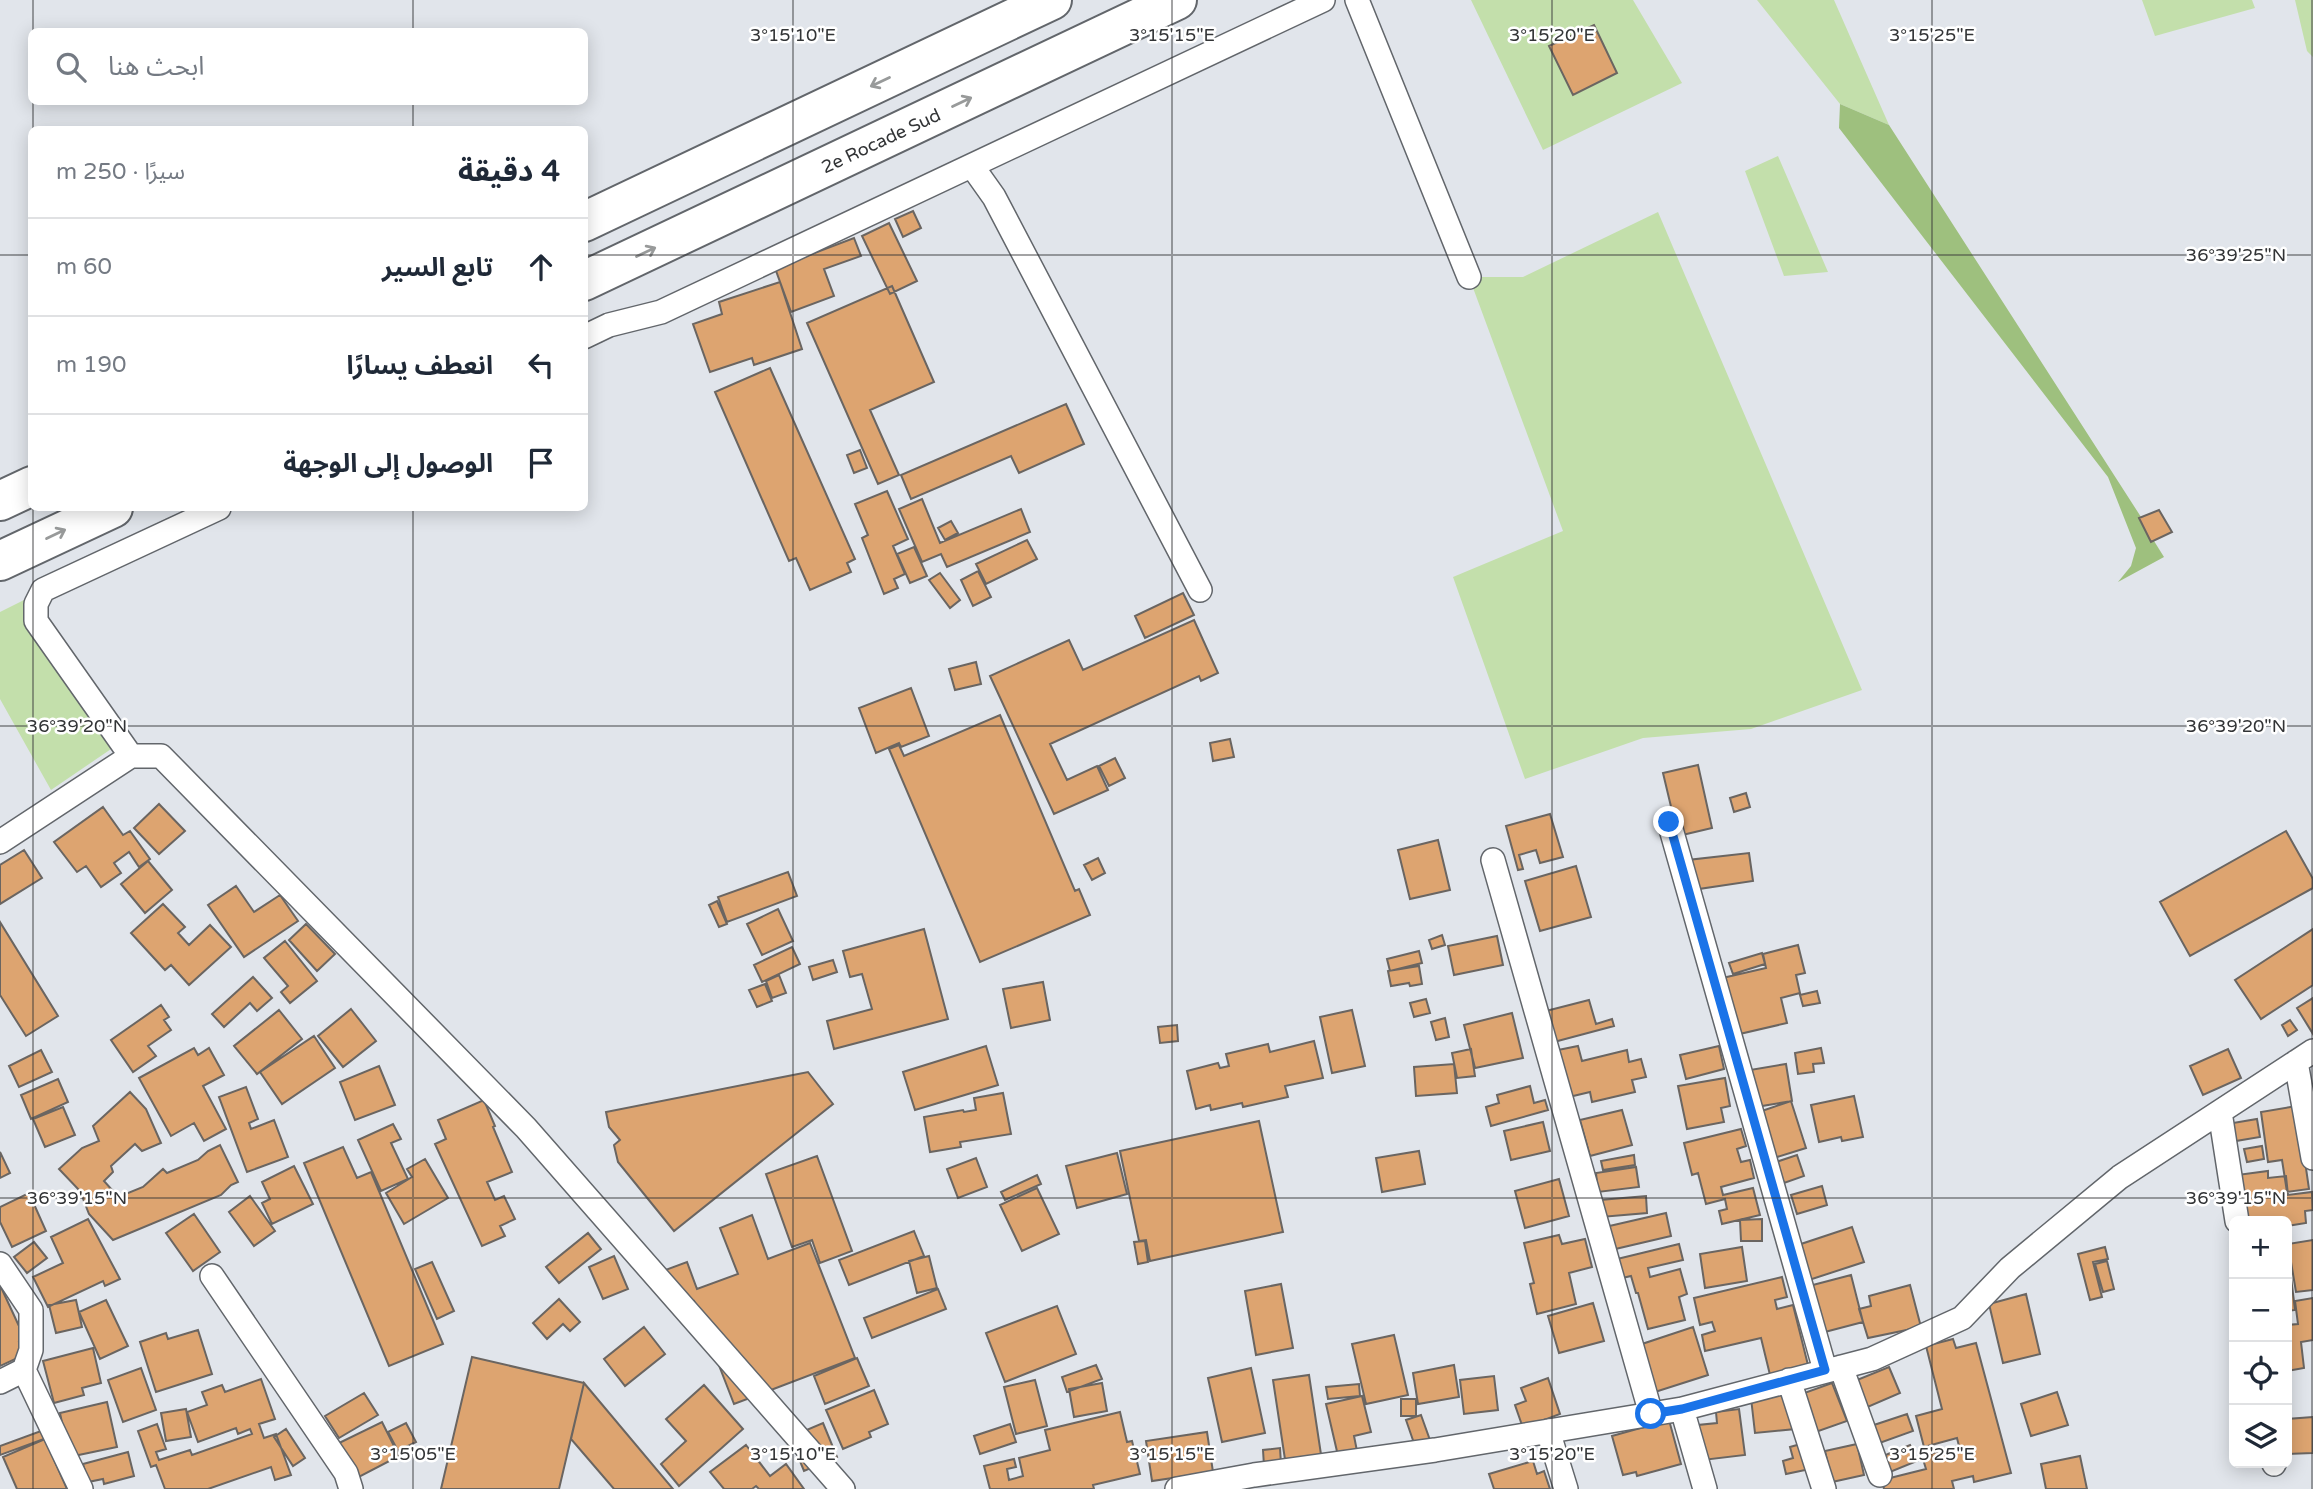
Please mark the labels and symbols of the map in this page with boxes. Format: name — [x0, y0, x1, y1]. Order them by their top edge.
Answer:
text: 3°15'10"E — [750, 24, 836, 46]
text: 3°15'15"E — [1129, 24, 1215, 46]
text: 3°15'20"E — [1509, 24, 1595, 46]
text: 3°15'25"E — [1889, 24, 1975, 46]
one-way arrow — [870, 75, 891, 89]
one-way arrow — [951, 95, 972, 108]
street label: 2e Rocade Sud — [818, 104, 944, 178]
text: 36°39'25"N — [2186, 244, 2286, 266]
one-way arrow — [635, 245, 656, 258]
one-way arrow — [45, 527, 66, 541]
text: 36°39'20"N — [27, 715, 127, 737]
text: 36°39'20"N — [2186, 715, 2286, 737]
route end — [1653, 806, 1684, 837]
text: 36°39'15"N — [27, 1187, 127, 1209]
text: 36°39'15"N — [2186, 1187, 2286, 1209]
route start — [1635, 1398, 1666, 1429]
text: 3°15'05"E — [370, 1443, 456, 1465]
text: 3°15'10"E — [750, 1443, 836, 1465]
text: 3°15'15"E — [1129, 1443, 1215, 1465]
text: 3°15'20"E — [1509, 1443, 1595, 1465]
text: 3°15'25"E — [1889, 1443, 1975, 1465]

